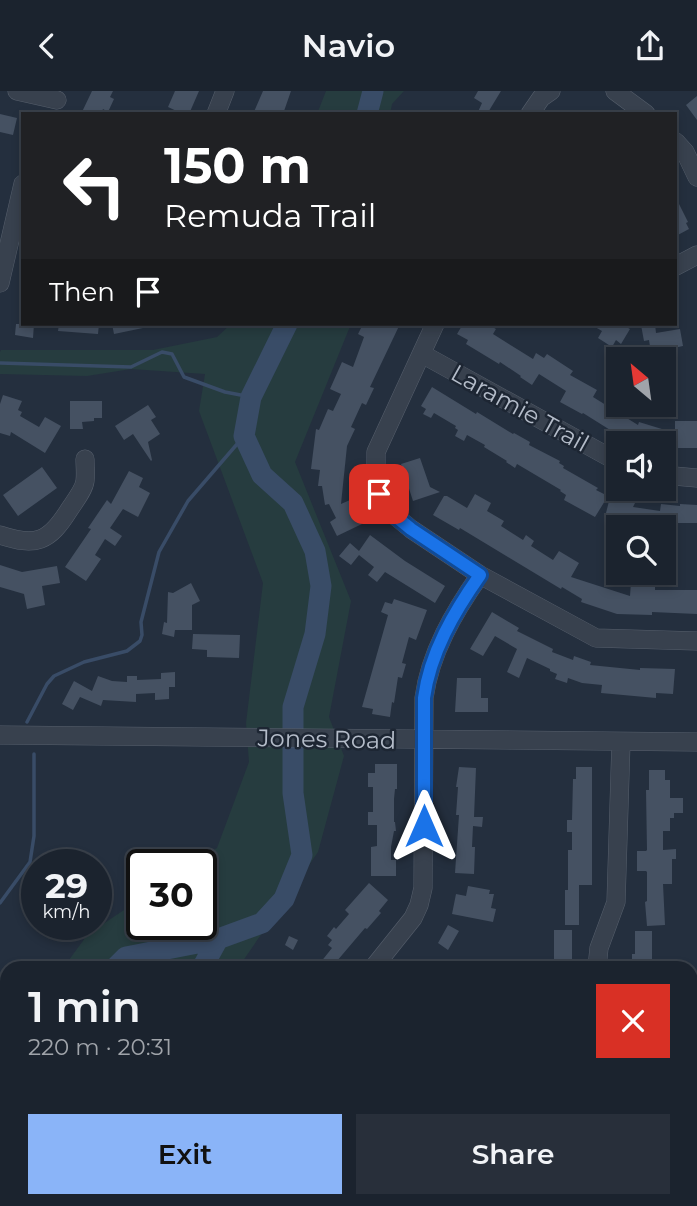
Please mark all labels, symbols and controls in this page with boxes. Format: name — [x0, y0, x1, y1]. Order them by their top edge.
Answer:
text: Navio — [302, 26, 395, 65]
icon: back — [28, 27, 66, 65]
icon: share — [631, 27, 669, 65]
text: 150 m — [164, 136, 311, 195]
icon: left — [49, 140, 140, 231]
text: Remuda Trail — [164, 196, 376, 235]
icon: arrive — [129, 273, 167, 311]
text: Then — [49, 276, 115, 308]
north arrow — [606, 347, 676, 417]
map controls — [606, 347, 676, 585]
street label: Laramie Trail — [446, 358, 594, 458]
button: sound — [606, 431, 676, 501]
pin — [349, 464, 409, 524]
icon: arrive — [360, 475, 398, 513]
button: search — [606, 515, 676, 585]
street label: Jones Road — [256, 723, 397, 755]
position arrow — [387, 789, 461, 863]
speed limit sign: 30 — [126, 849, 217, 940]
text: 29 — [45, 864, 88, 907]
text: km/h — [42, 901, 91, 923]
text: 1 min — [28, 981, 141, 1033]
button: close — [596, 984, 670, 1058]
text: 220 m · 20:31 — [28, 1033, 172, 1061]
button: Exit — [28, 1114, 342, 1194]
button: Share — [356, 1114, 670, 1194]

